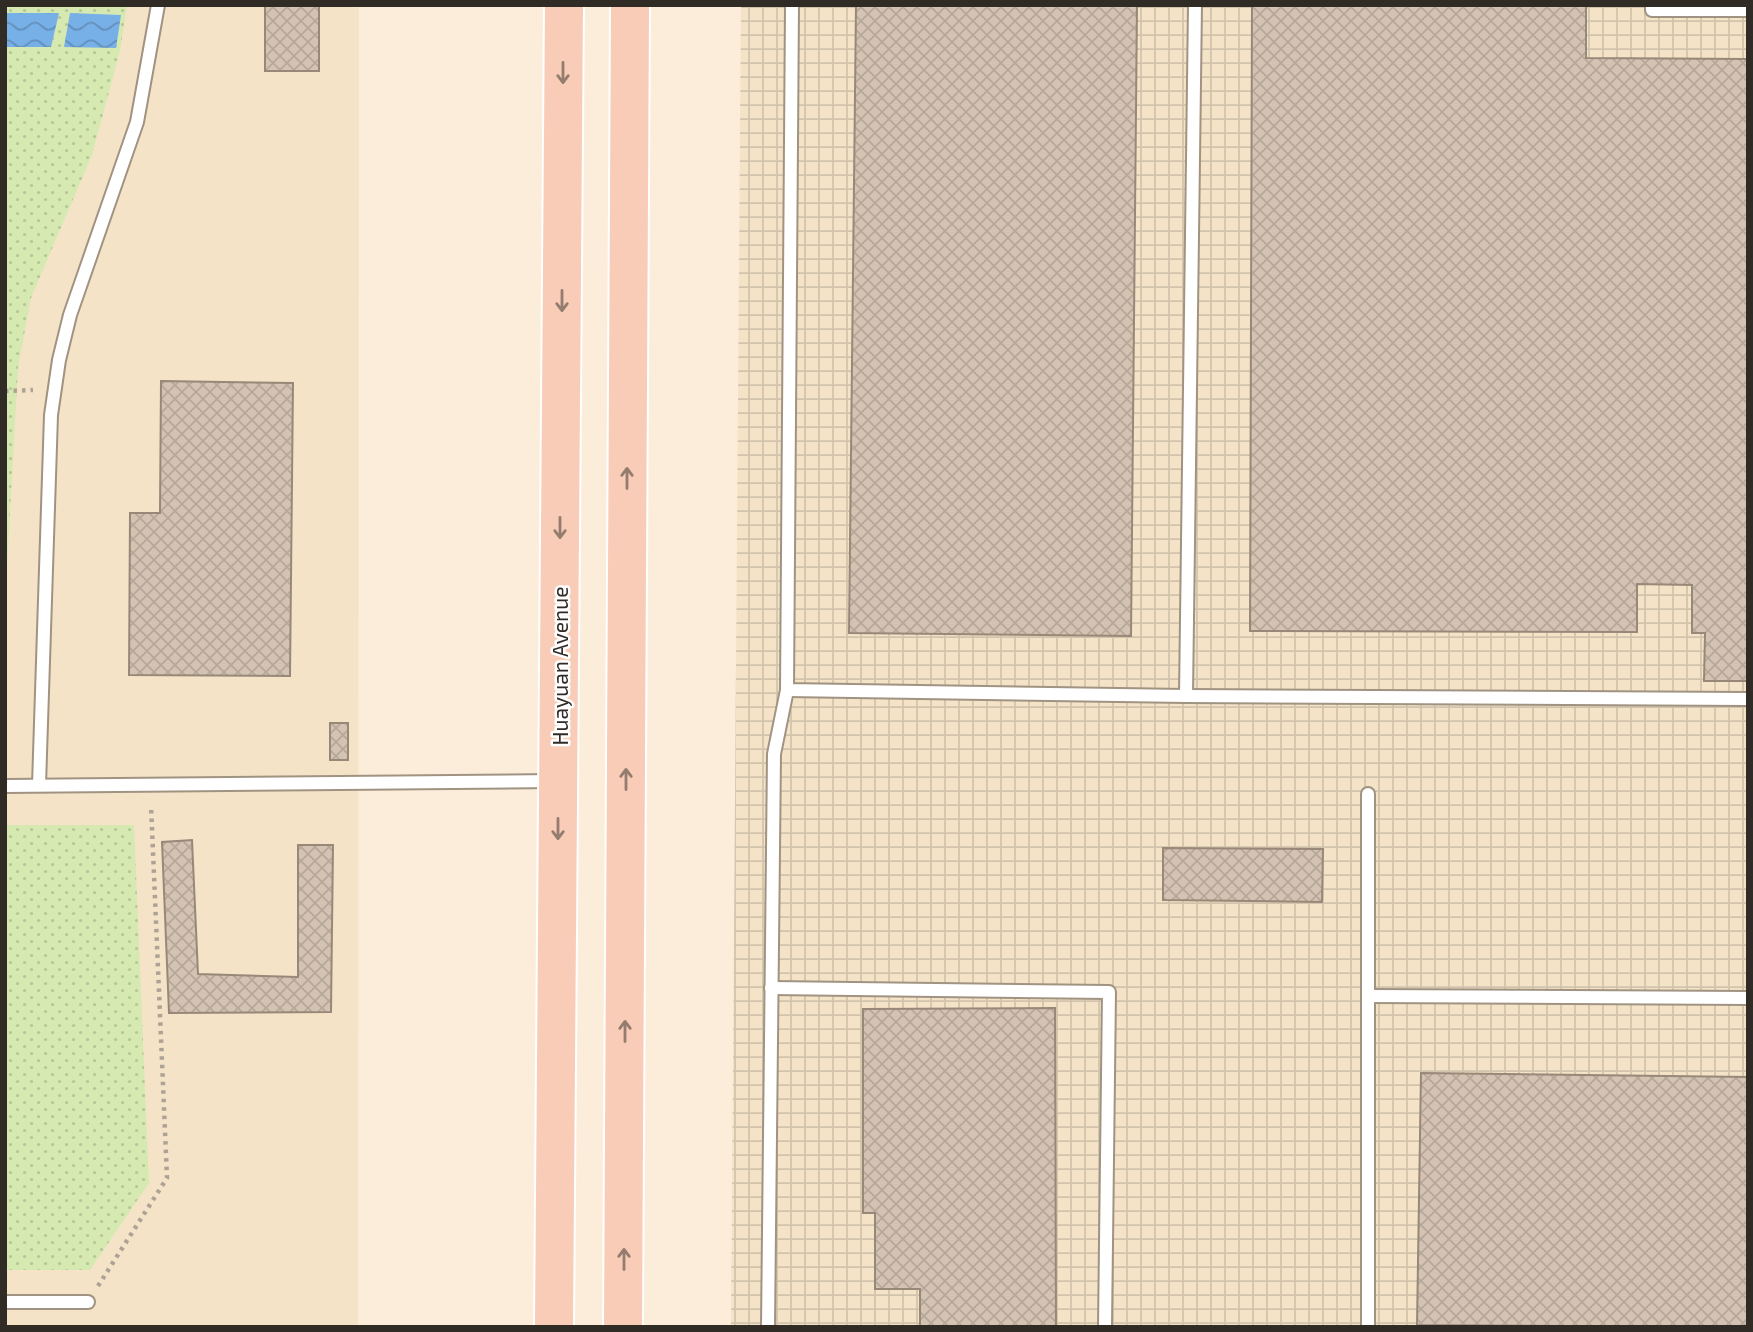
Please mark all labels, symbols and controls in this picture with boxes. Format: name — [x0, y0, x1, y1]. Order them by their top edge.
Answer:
one-way arrow — [556, 62, 570, 85]
one-way arrow — [555, 289, 569, 312]
one-way arrow — [621, 467, 634, 490]
one-way arrow — [553, 517, 567, 540]
street label: Huayuan Avenue — [547, 587, 572, 745]
one-way arrow — [619, 768, 633, 791]
one-way arrow — [551, 818, 565, 841]
one-way arrow — [618, 1020, 632, 1043]
one-way arrow — [617, 1247, 631, 1270]

